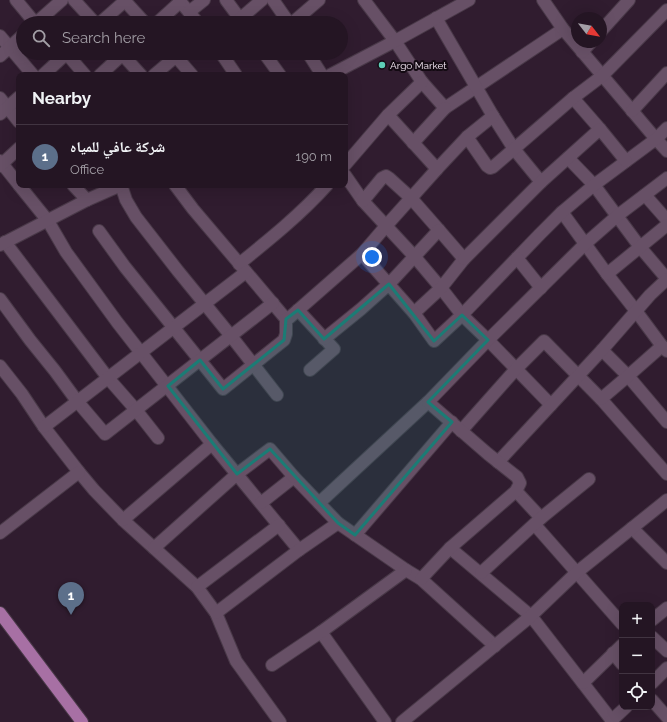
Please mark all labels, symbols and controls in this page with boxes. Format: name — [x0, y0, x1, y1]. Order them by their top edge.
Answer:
north arrow — [571, 12, 607, 48]
search box — [16, 16, 348, 60]
icon: search — [30, 27, 52, 49]
text: Search here — [62, 29, 145, 47]
marker: Argo Market — [377, 60, 387, 70]
place label: Argo Market — [390, 60, 447, 71]
text: Nearby — [32, 88, 91, 108]
text: شركة عافي للمياه — [70, 138, 165, 156]
text: 1 — [42, 149, 48, 164]
text: 190 m — [296, 149, 332, 164]
text: Office — [70, 162, 104, 177]
your location — [362, 247, 382, 267]
pin: 1 — [58, 582, 84, 615]
map controls — [619, 602, 655, 710]
button: + — [619, 602, 655, 638]
button: − — [619, 638, 655, 674]
button: locate — [619, 674, 655, 710]

